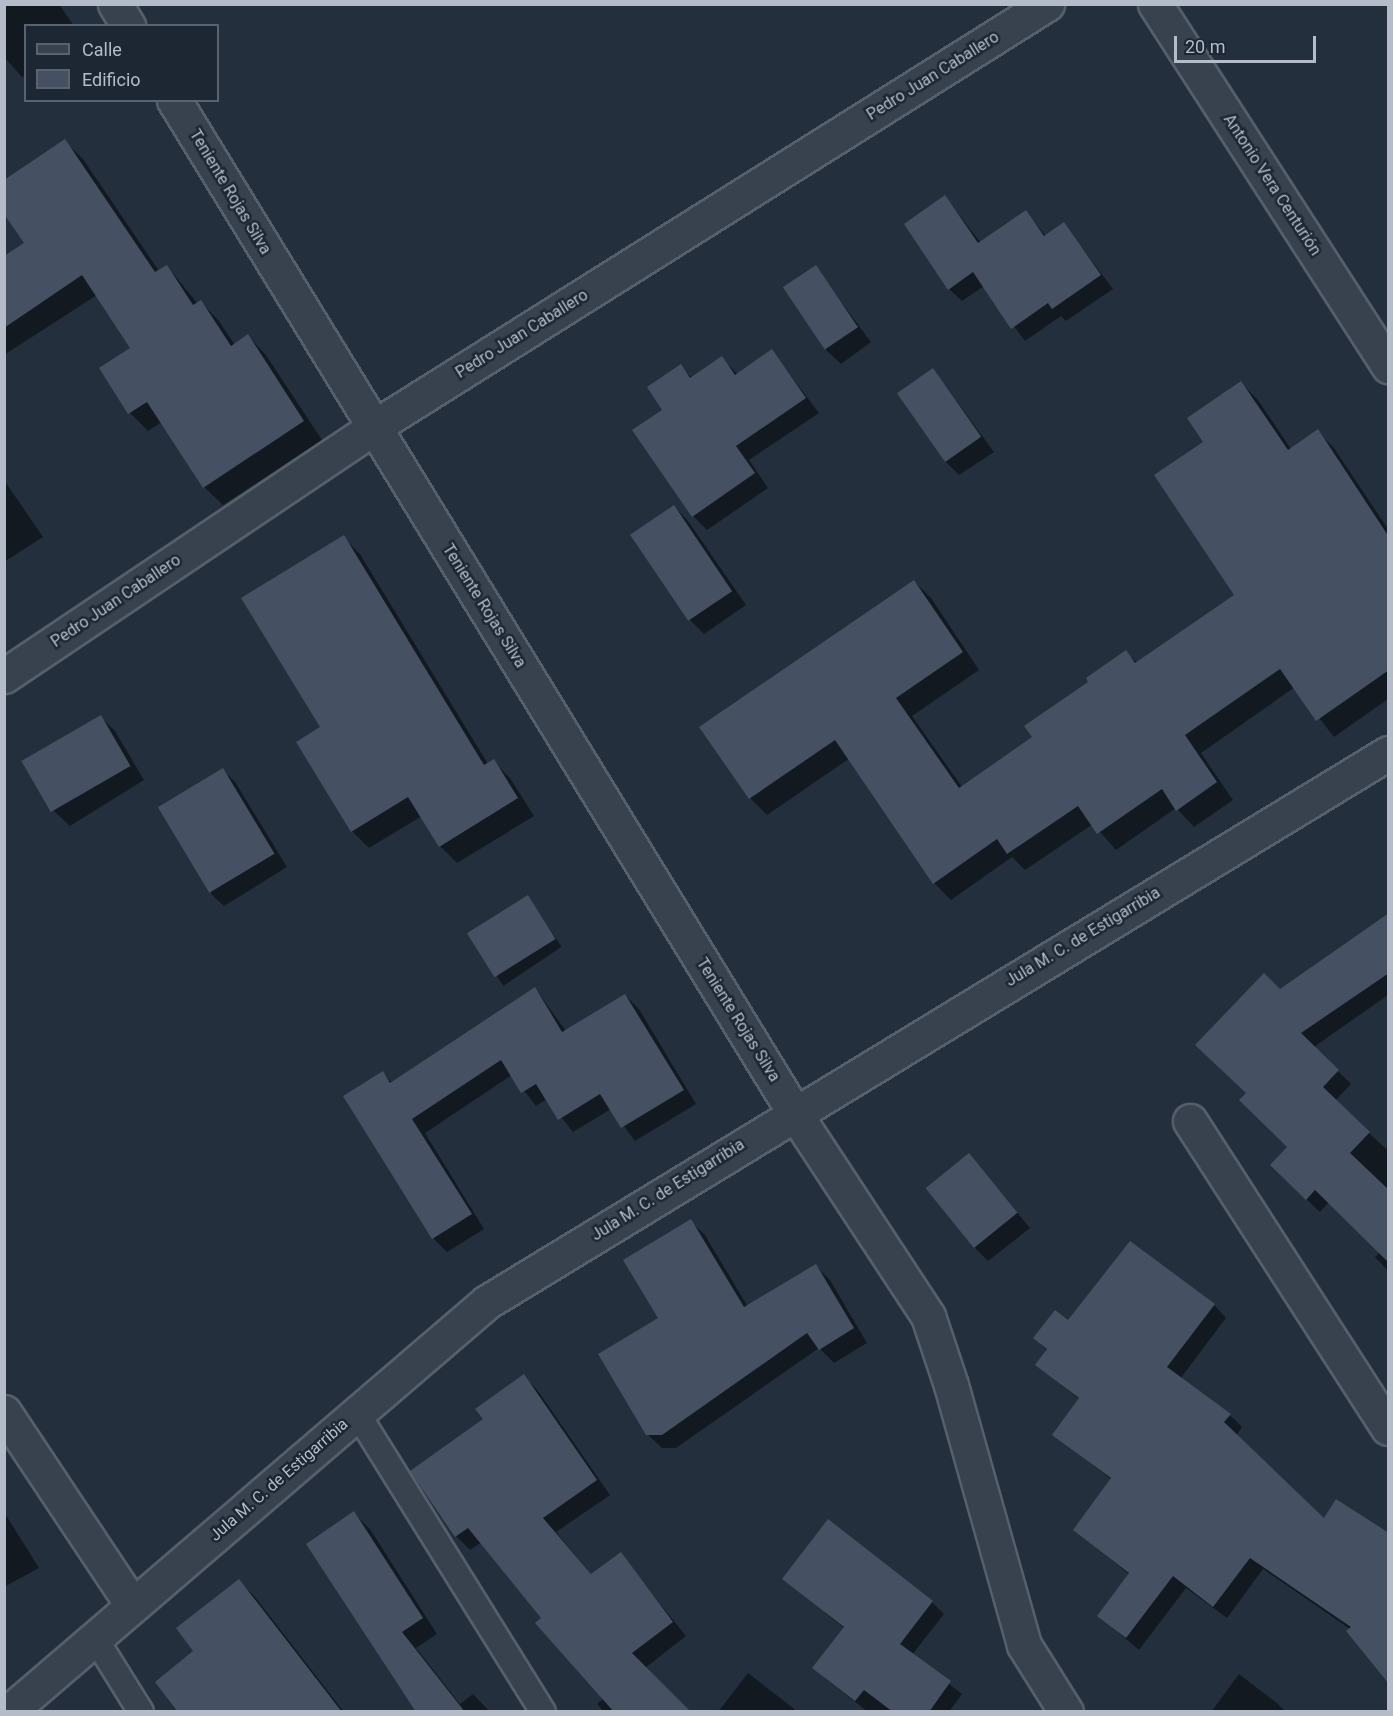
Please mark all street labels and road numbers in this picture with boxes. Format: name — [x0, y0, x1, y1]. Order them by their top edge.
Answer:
street label: Pedro Juan Caballero — [863, 27, 1003, 125]
street label: Antonio Vera Centurión — [1219, 111, 1325, 259]
street label: Teniente Rojas Silva — [185, 126, 275, 258]
street label: Pedro Juan Caballero — [452, 285, 592, 383]
street label: Teniente Rojas Silva — [438, 541, 530, 671]
street label: Pedro Juan Caballero — [47, 550, 185, 652]
street label: Jula M. C. de Estigarribia — [1002, 883, 1164, 991]
street label: Teniente Rojas Silva — [692, 955, 784, 1085]
street label: Jula M. C. de Estigarribia — [588, 1135, 748, 1245]
street label: Jula M. C. de Estigarribia — [206, 1415, 352, 1545]

